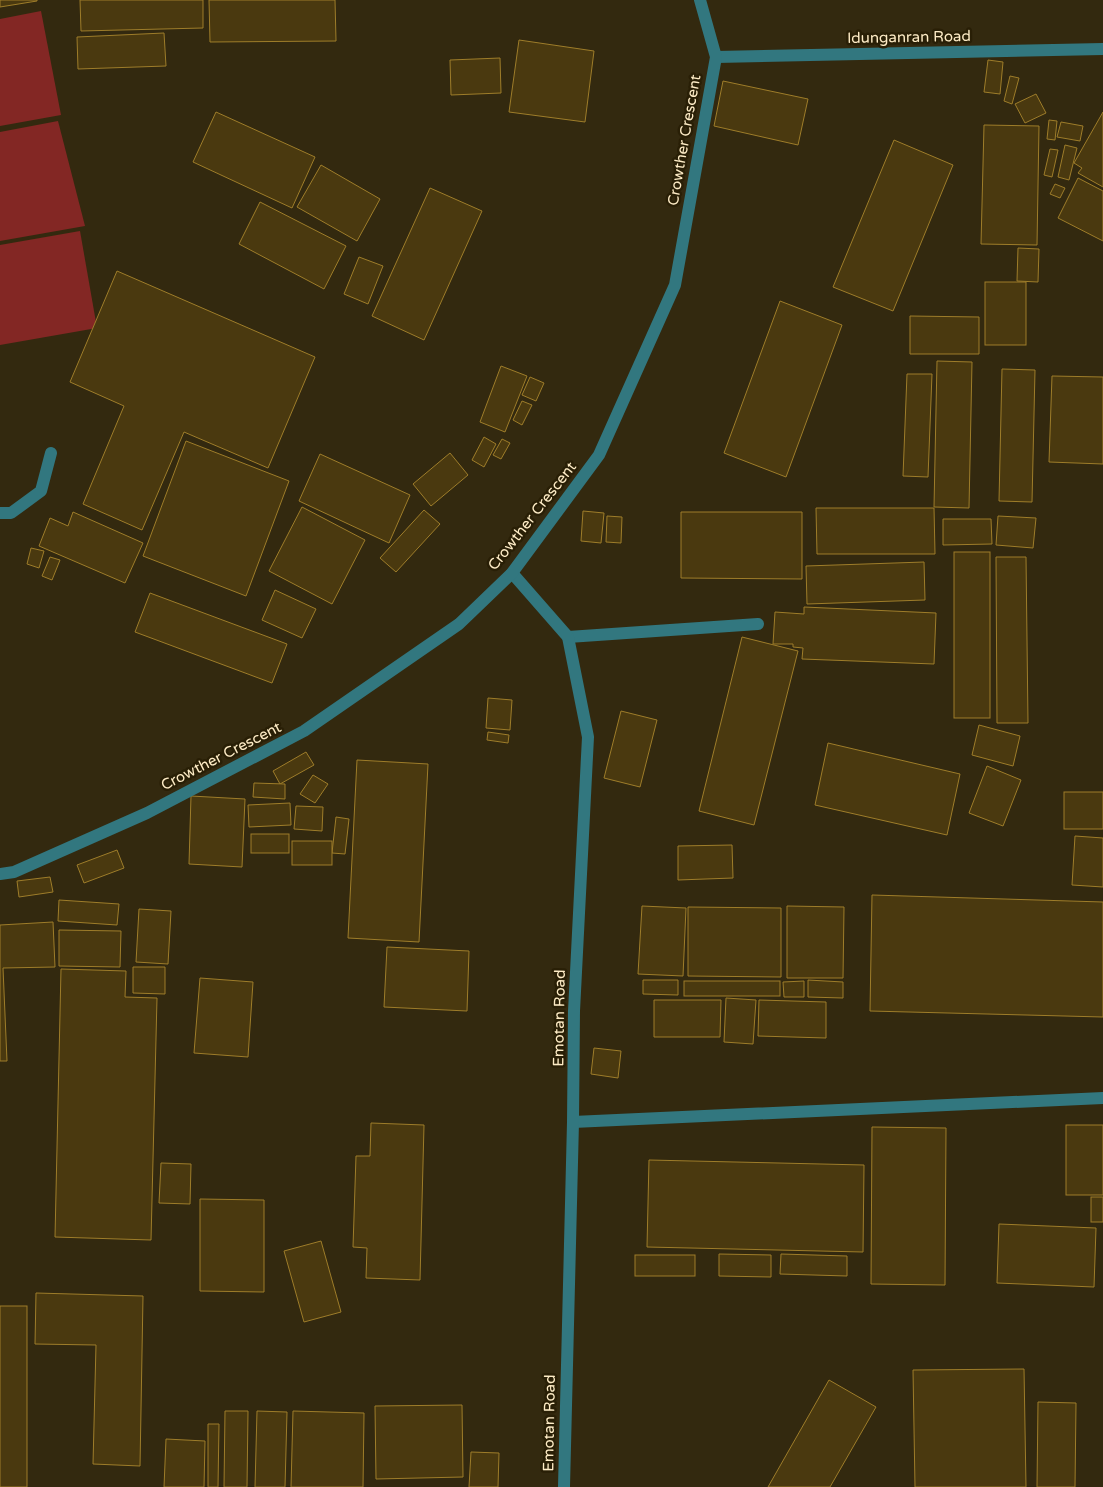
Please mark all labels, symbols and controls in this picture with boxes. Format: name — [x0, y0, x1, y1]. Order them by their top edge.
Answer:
street label: Idunganran Road — [847, 27, 971, 47]
street label: Crowther Crescent — [664, 73, 704, 207]
street label: Crowther Crescent — [484, 458, 580, 574]
street label: Crowther Crescent — [158, 718, 284, 794]
street label: Emotan Road — [549, 969, 569, 1067]
street label: Emotan Road — [539, 1374, 559, 1472]

